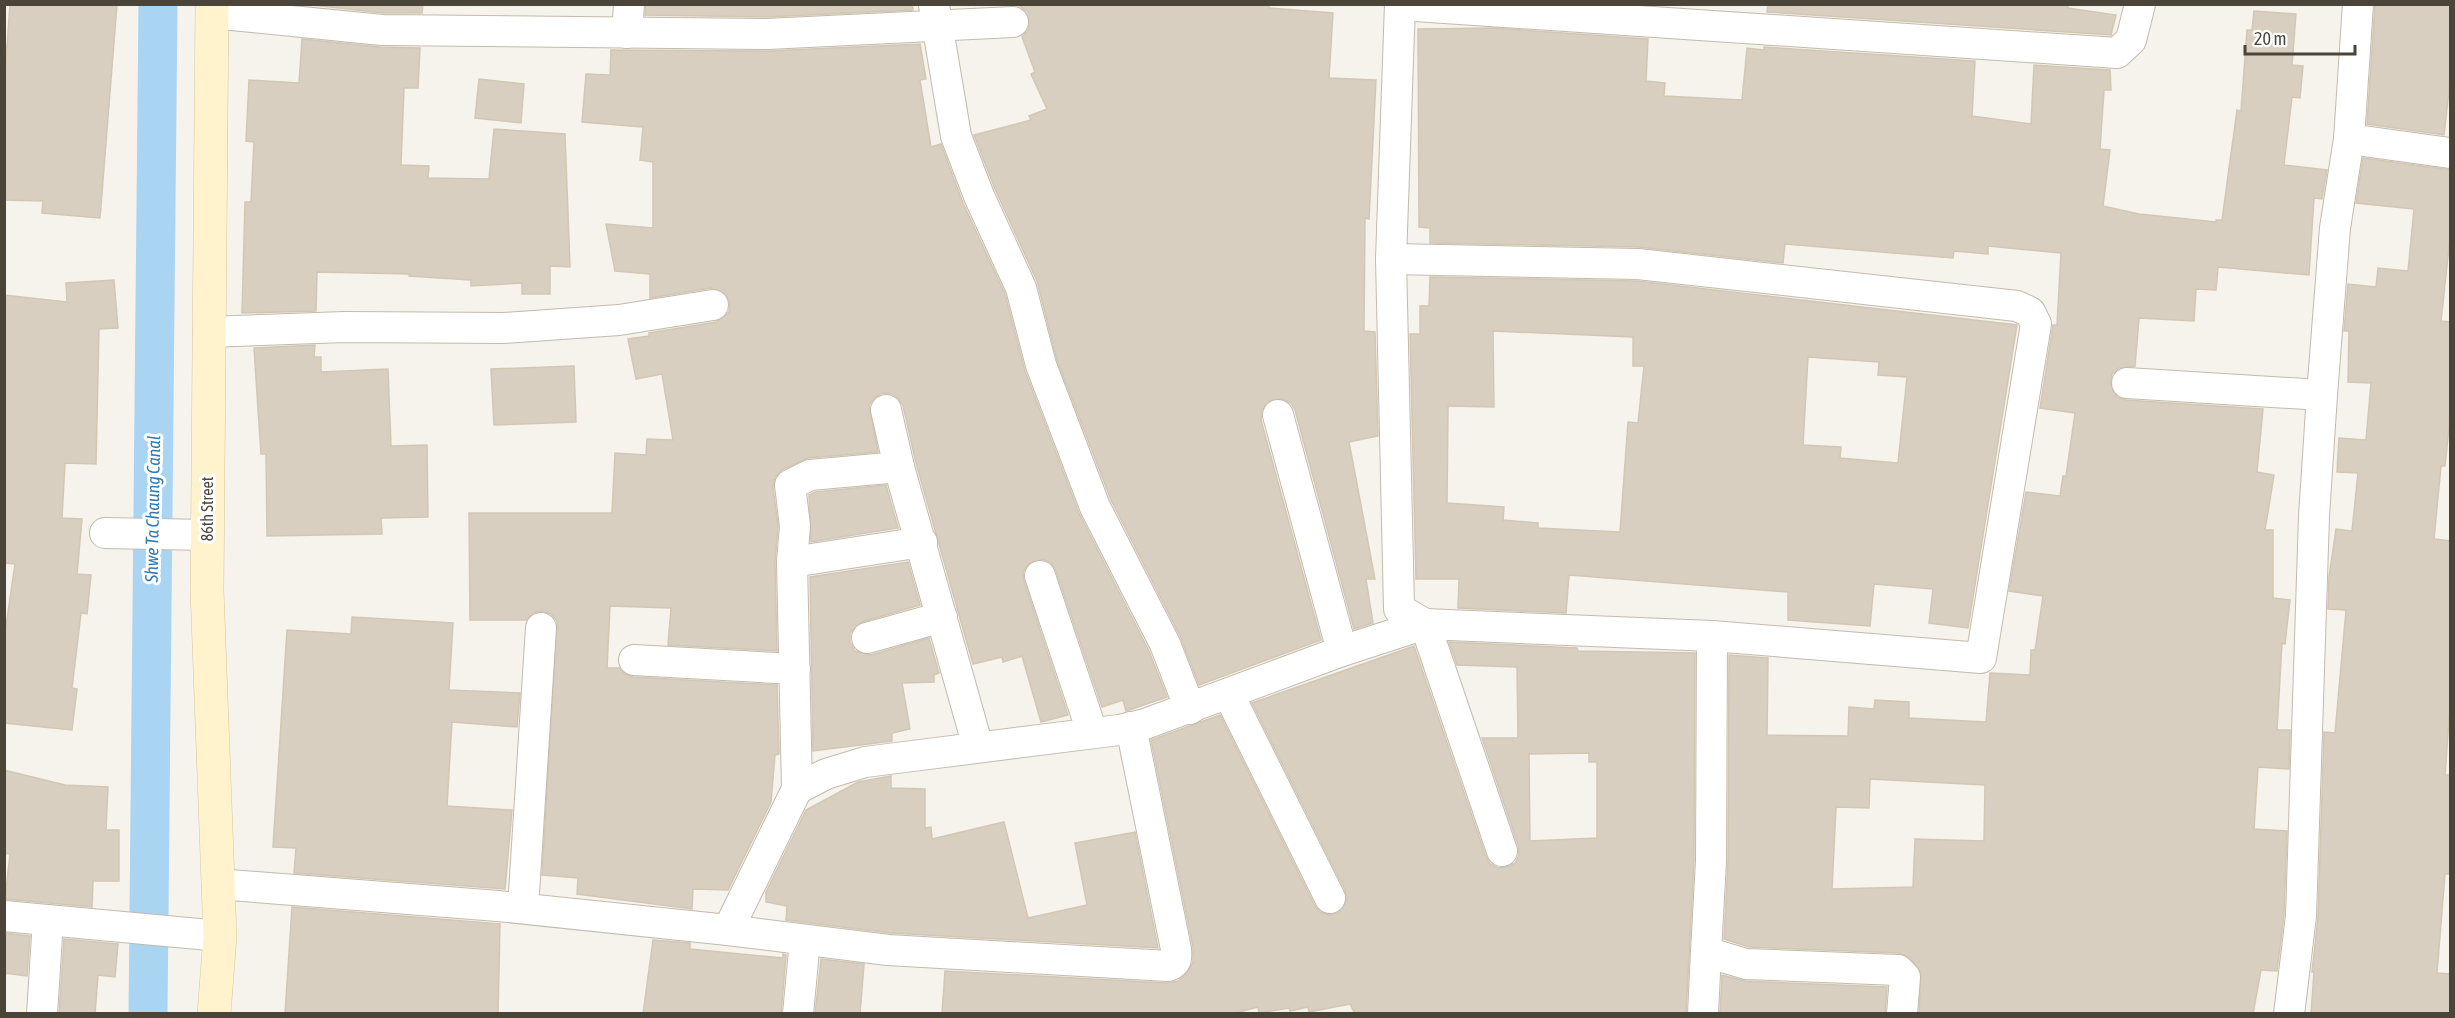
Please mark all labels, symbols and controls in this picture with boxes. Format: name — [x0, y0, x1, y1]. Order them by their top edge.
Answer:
scale bar — [2245, 18, 2354, 56]
text: 20 m — [2254, 28, 2286, 49]
water label: Shwe Ta Chaung Canal — [141, 435, 164, 584]
street label: 86th Street — [198, 476, 216, 541]

